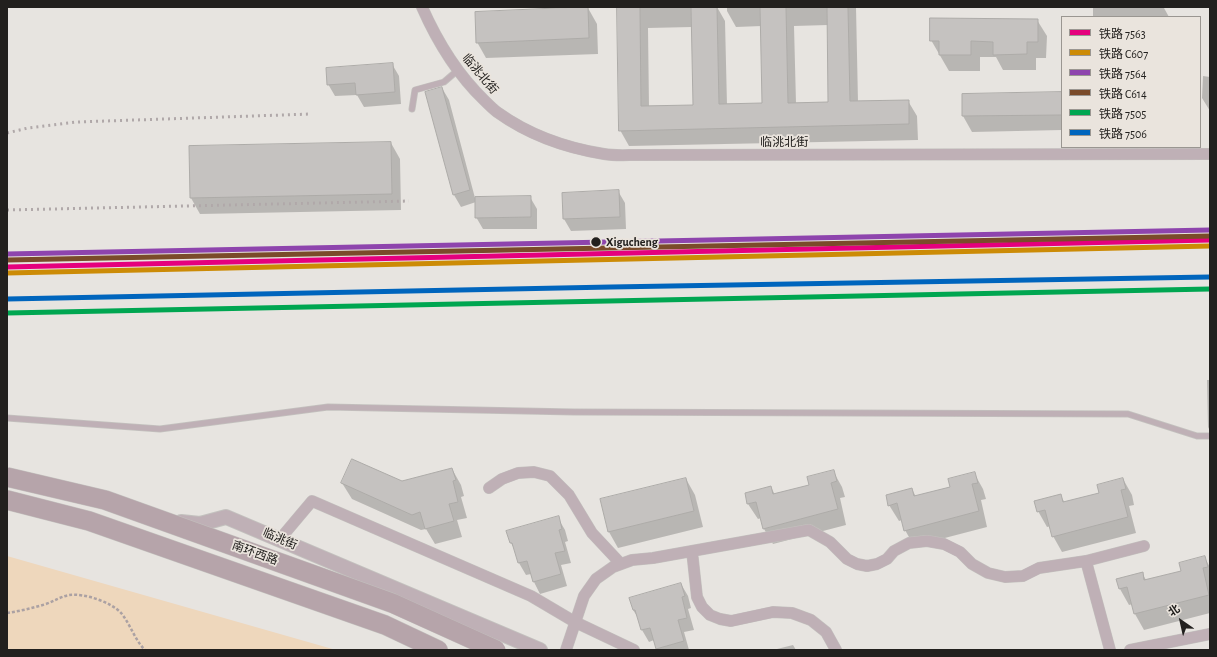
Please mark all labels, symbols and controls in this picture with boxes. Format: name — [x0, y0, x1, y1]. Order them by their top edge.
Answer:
legend — [1061, 16, 1201, 148]
text: 铁路 7563 — [1099, 28, 1146, 40]
text: 铁路 C607 — [1099, 48, 1148, 60]
street label: 临洮北街 — [459, 51, 501, 97]
text: 铁路 7564 — [1099, 68, 1146, 80]
text: 铁路 C614 — [1099, 88, 1147, 100]
text: 铁路 7505 — [1099, 108, 1146, 120]
text: 铁路 7506 — [1099, 128, 1147, 140]
street label: 临洮北街 — [760, 135, 808, 149]
marker: Xigucheng — [589, 235, 603, 249]
place label: Xigucheng — [606, 235, 658, 249]
street label: 临洮街 — [261, 525, 299, 553]
street label: 南环西路 — [230, 538, 280, 568]
north arrow — [1161, 601, 1201, 641]
text: 北 — [1166, 603, 1182, 618]

